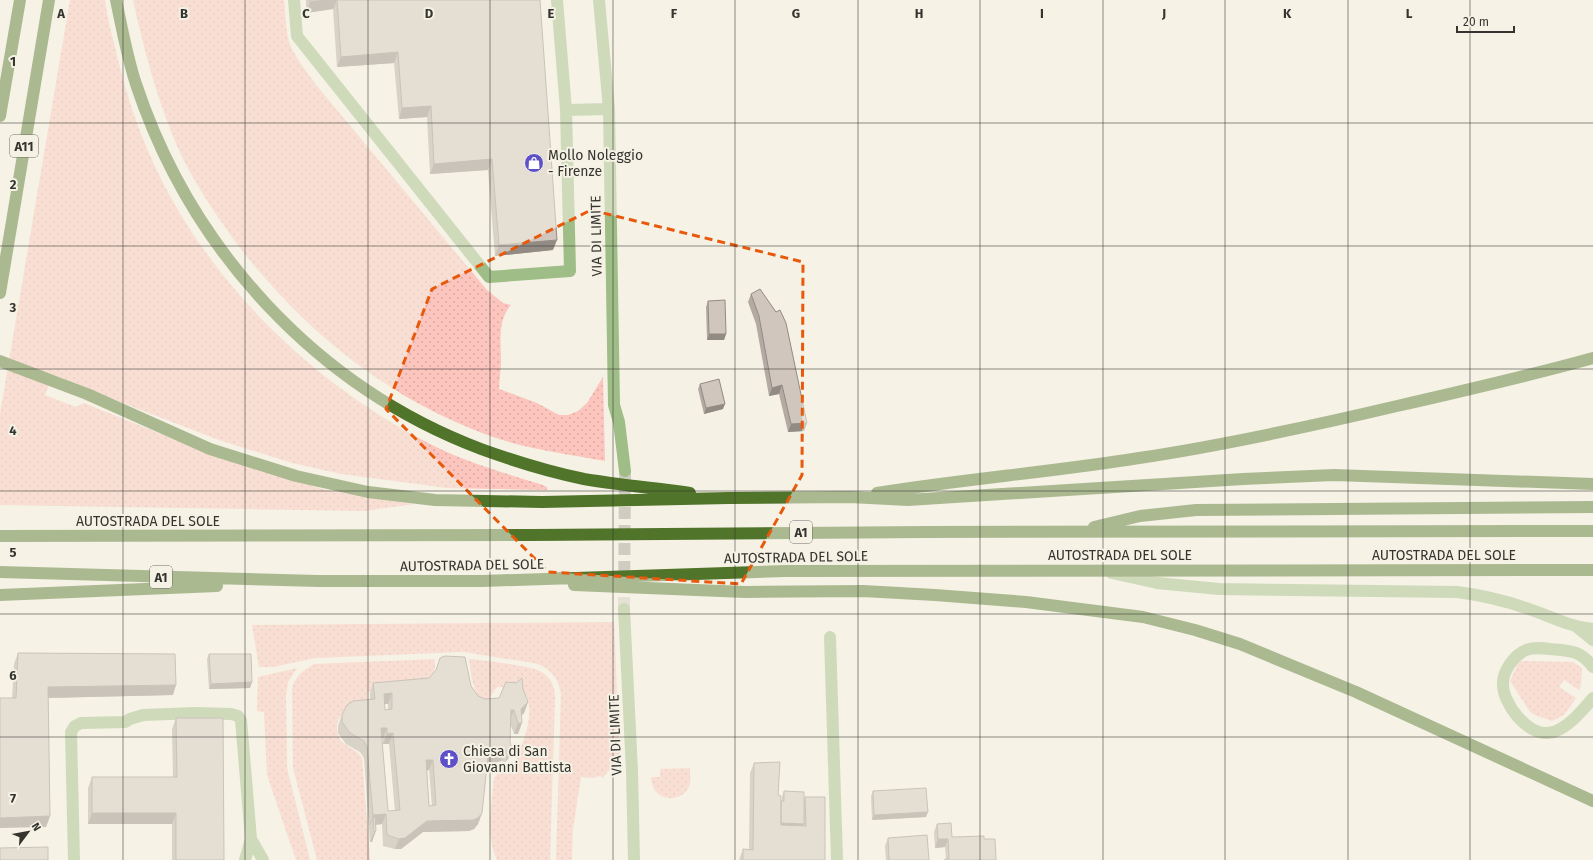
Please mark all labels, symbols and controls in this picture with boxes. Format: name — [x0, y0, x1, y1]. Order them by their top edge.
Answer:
text: A — [56, 6, 65, 21]
text: B — [180, 6, 188, 21]
text: C — [302, 6, 310, 21]
text: D — [425, 6, 434, 21]
text: E — [548, 6, 555, 21]
text: F — [671, 6, 678, 21]
text: G — [792, 6, 800, 21]
text: H — [915, 6, 923, 21]
text: I — [1040, 6, 1044, 21]
text: J — [1161, 6, 1166, 21]
text: K — [1283, 6, 1292, 21]
text: L — [1406, 6, 1413, 21]
scale bar — [1457, 8, 1514, 34]
text: 20 m — [1463, 15, 1489, 29]
text: 1 — [10, 54, 16, 69]
road number: A11 — [10, 135, 38, 157]
place label: Mollo Noleggio - Firenze — [548, 147, 643, 180]
shop icon: Mollo Noleggio - Firenze — [523, 152, 545, 174]
text: 2 — [10, 177, 17, 192]
street label: VIA DI LIMITE — [587, 195, 606, 277]
text: 3 — [9, 300, 17, 315]
text: 4 — [9, 423, 17, 438]
street label: AUTOSTRADA DEL SOLE — [76, 513, 220, 530]
road number: A1 — [790, 521, 812, 543]
text: 5 — [10, 545, 17, 560]
street label: AUTOSTRADA DEL SOLE — [1048, 547, 1192, 564]
street label: AUTOSTRADA DEL SOLE — [1372, 547, 1516, 564]
street label: AUTOSTRADA DEL SOLE — [724, 548, 868, 567]
street label: AUTOSTRADA DEL SOLE — [400, 556, 544, 575]
road number: A1 — [150, 566, 172, 588]
text: 6 — [9, 668, 17, 683]
street label: VIA DI LIMITE — [606, 694, 625, 776]
place label: Chiesa di San Giovanni Battista — [463, 743, 572, 776]
church icon: Chiesa di San Giovanni Battista — [438, 748, 460, 770]
text: 7 — [10, 791, 16, 806]
north arrow — [8, 812, 48, 852]
text: N — [29, 820, 44, 834]

